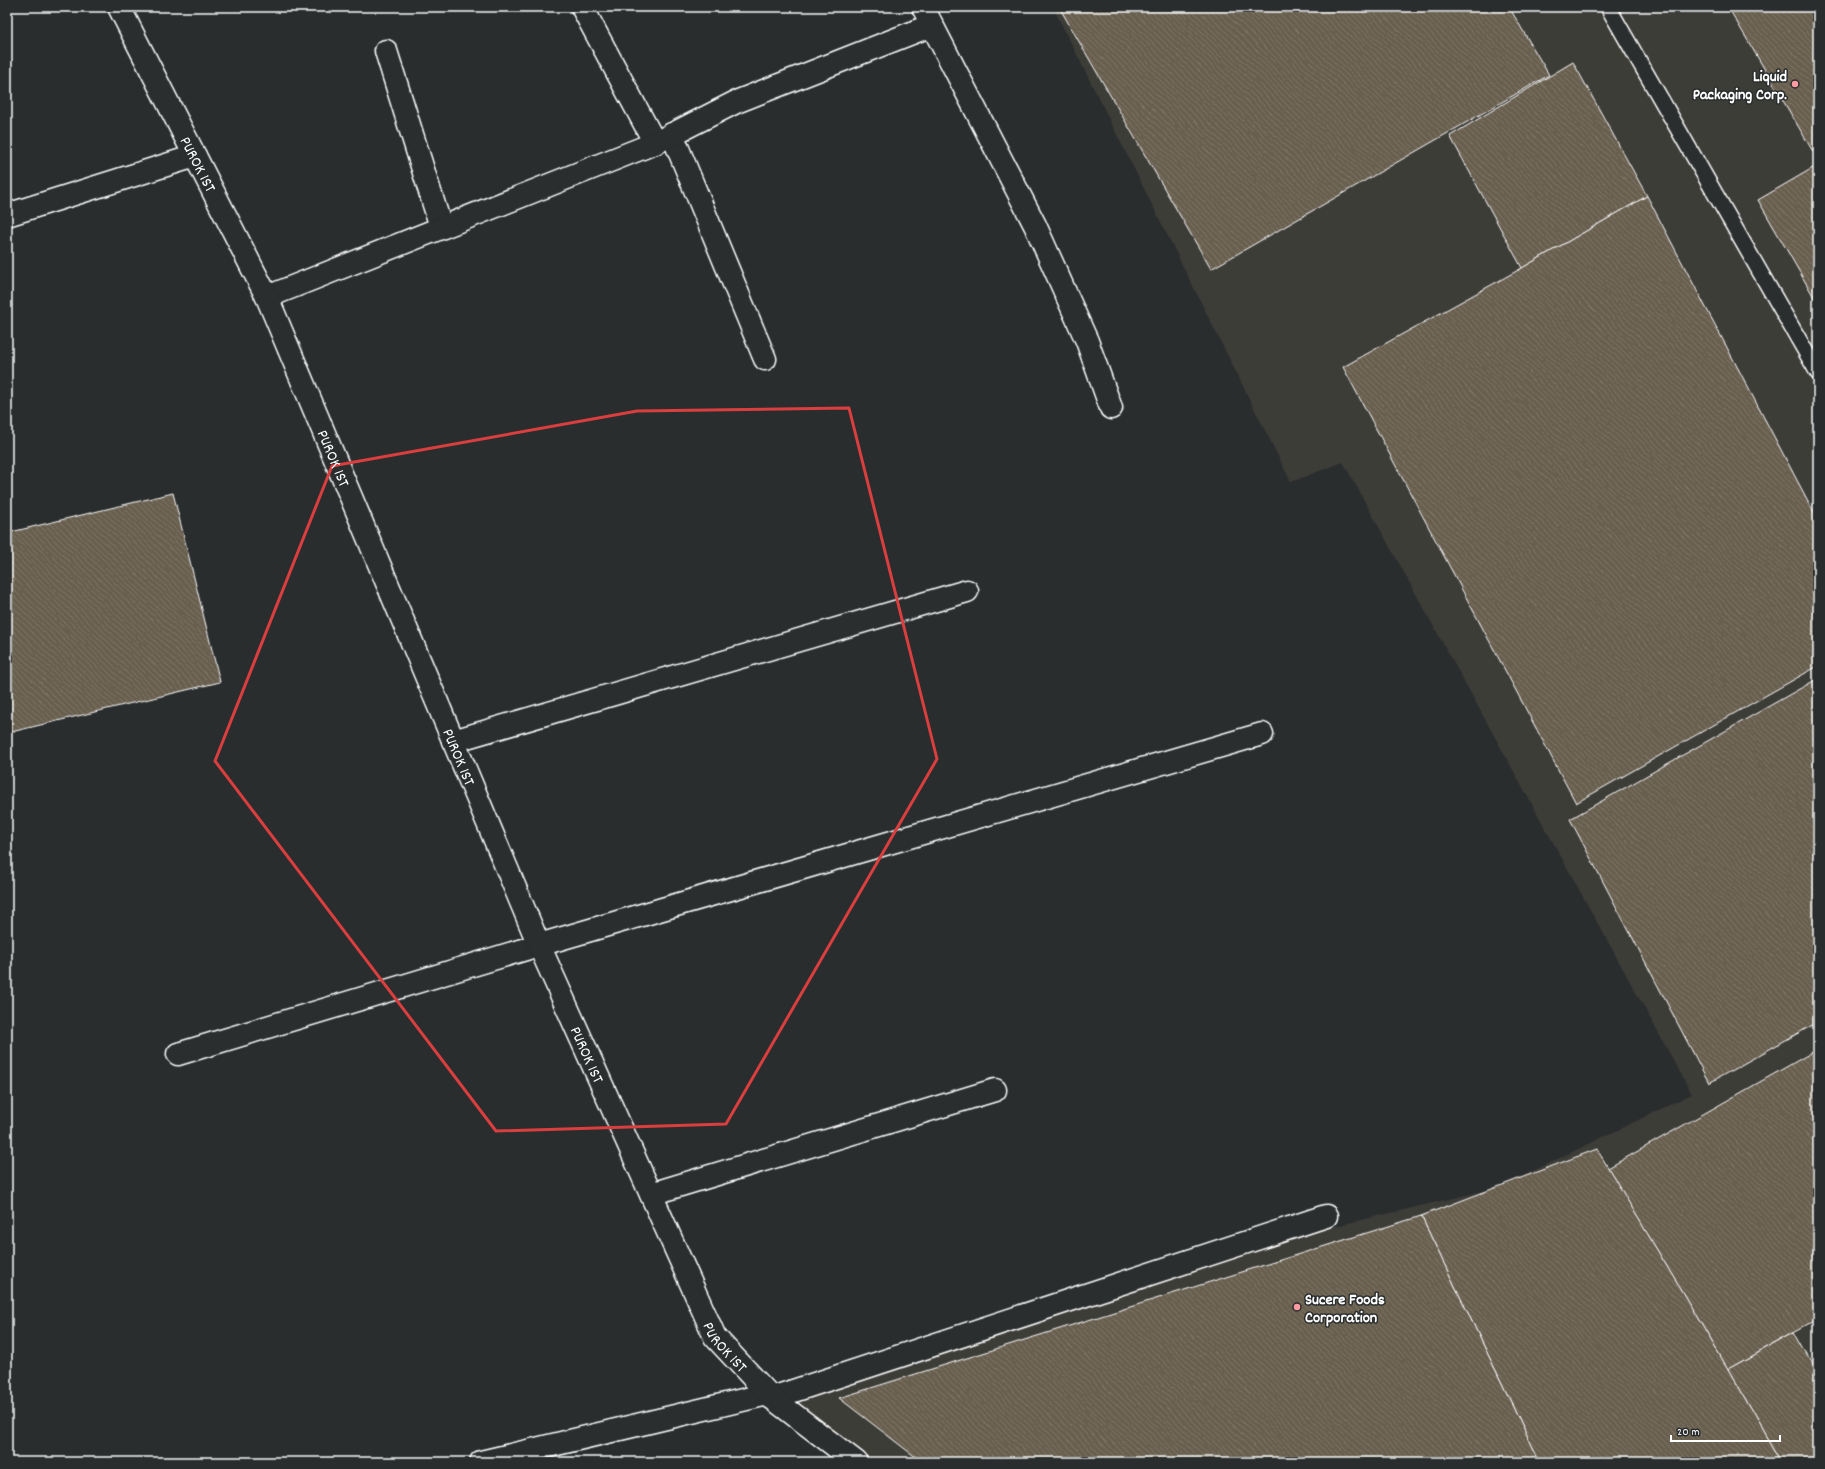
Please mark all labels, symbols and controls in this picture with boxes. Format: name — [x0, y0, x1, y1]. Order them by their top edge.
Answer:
place label: Liquid Packaging Corp. — [1693, 66, 1787, 107]
marker: Liquid Packaging Corp. — [1790, 79, 1800, 89]
street label: PUROK 1ST — [173, 133, 221, 197]
street label: PUROK 1ST — [310, 427, 355, 491]
street label: PUROK 1ST — [435, 725, 480, 790]
street label: PUROK 1ST — [563, 1023, 609, 1088]
place label: Sucere Foods Corporation — [1305, 1289, 1385, 1330]
marker: Sucere Foods Corporation — [1292, 1302, 1302, 1312]
street label: PUROK 1ST — [696, 1319, 752, 1379]
scale bar — [1671, 1417, 1780, 1443]
text: 20 m — [1677, 1424, 1700, 1441]

